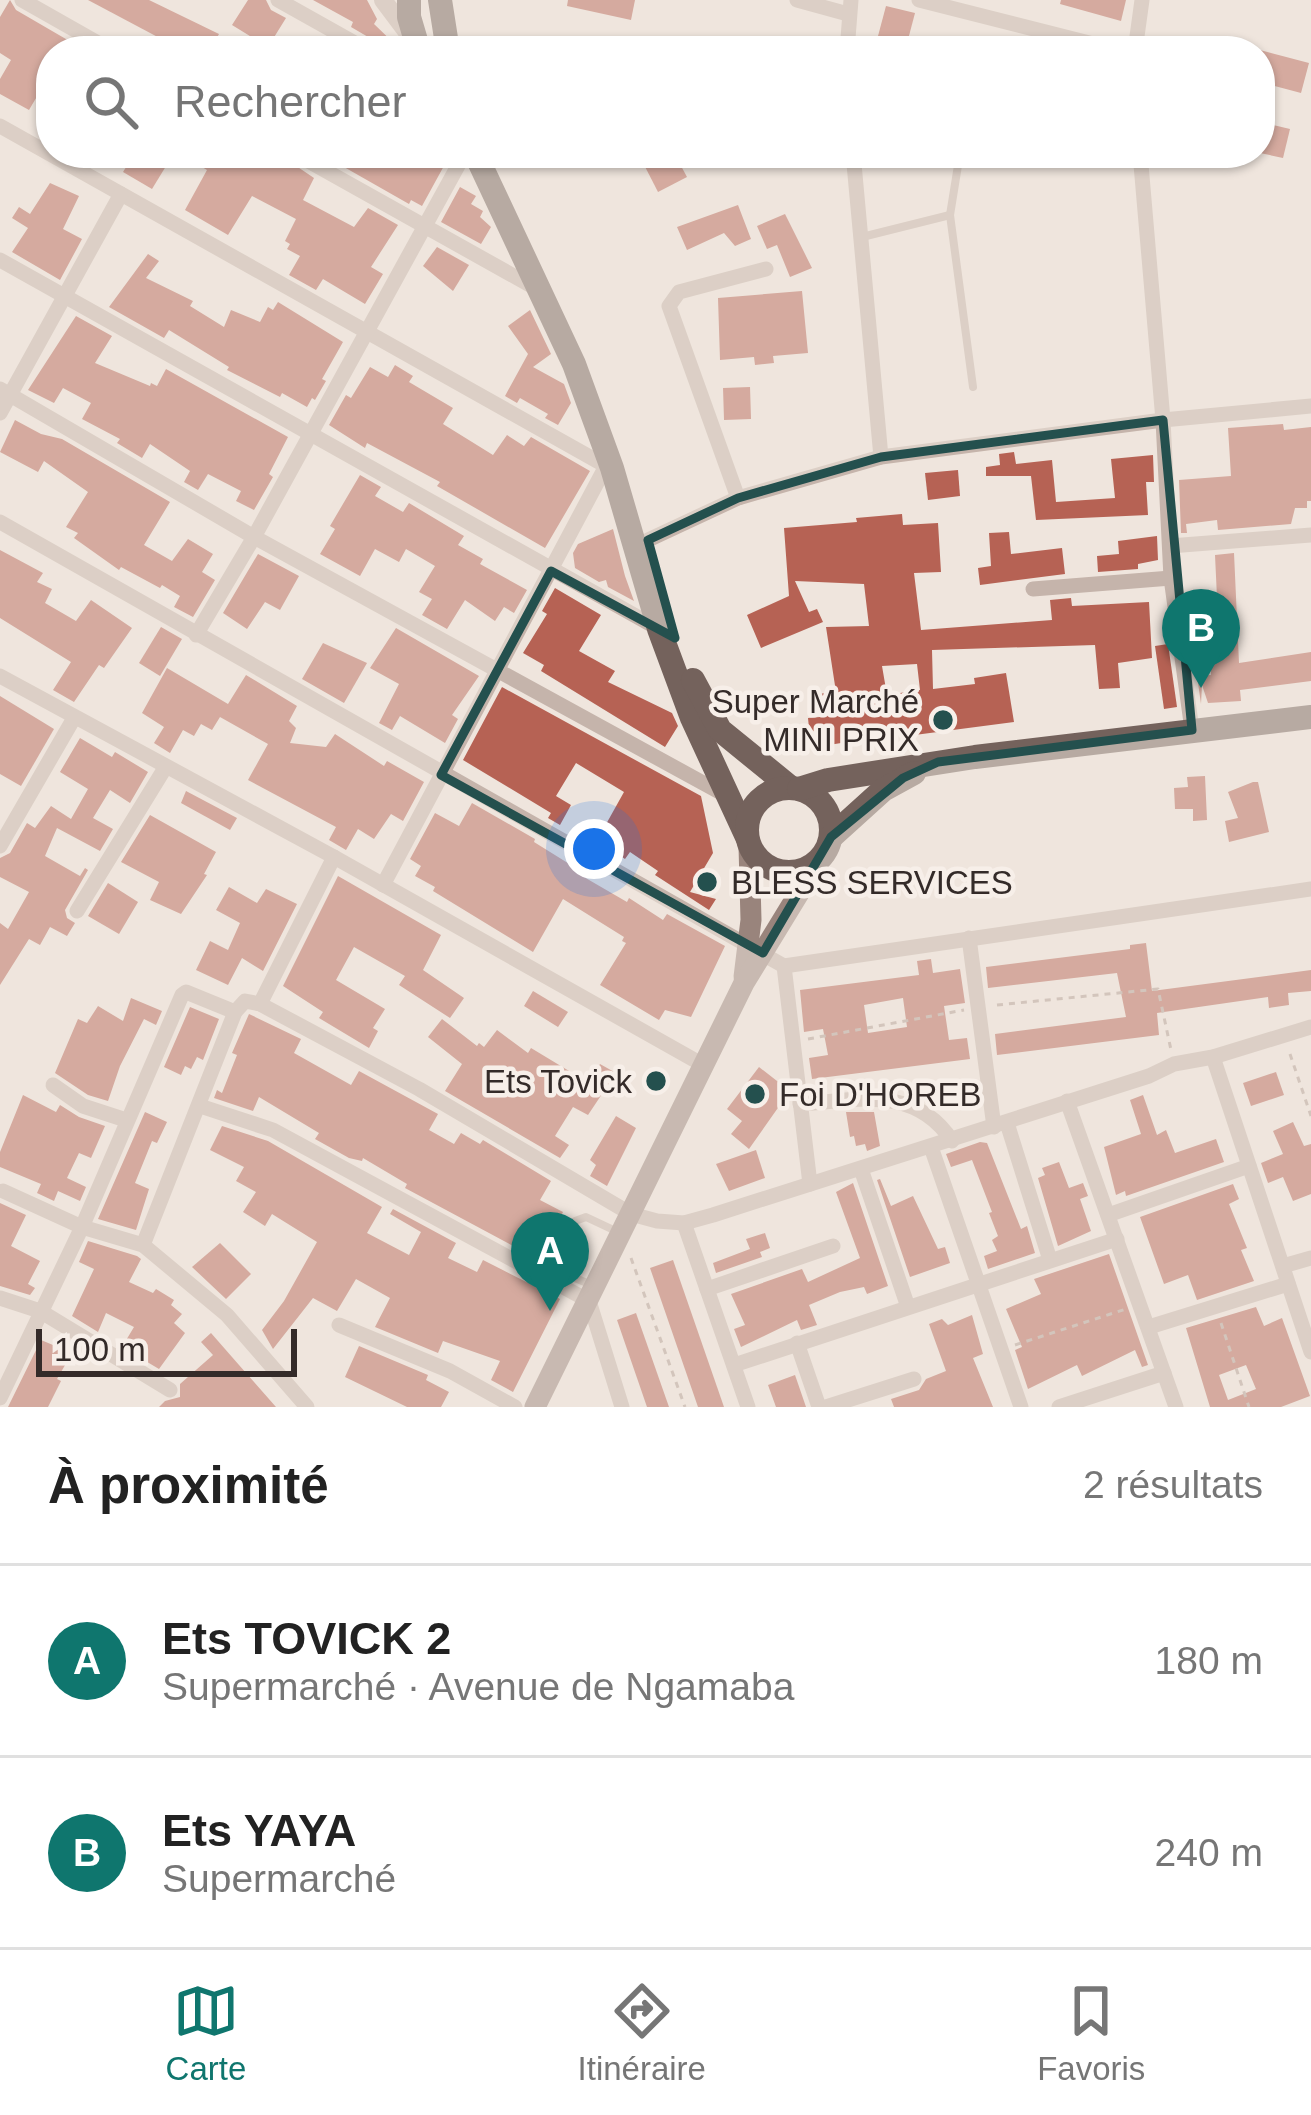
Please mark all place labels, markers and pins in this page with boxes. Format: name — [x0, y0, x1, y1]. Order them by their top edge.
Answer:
pin: B — [1162, 589, 1240, 688]
place label: Super Marché MINI PRIX — [712, 683, 919, 758]
marker: Super Marché MINI PRIX — [930, 707, 956, 733]
place label: BLESS SERVICES — [731, 864, 1013, 901]
marker: BLESS SERVICES — [694, 869, 720, 895]
place label: Ets Tovick — [484, 1063, 632, 1100]
marker: Ets Tovick — [643, 1068, 669, 1094]
place label: Foi D'HOREB — [779, 1076, 982, 1113]
marker: Foi D'HOREB — [742, 1081, 768, 1107]
pin: A — [511, 1212, 589, 1311]

